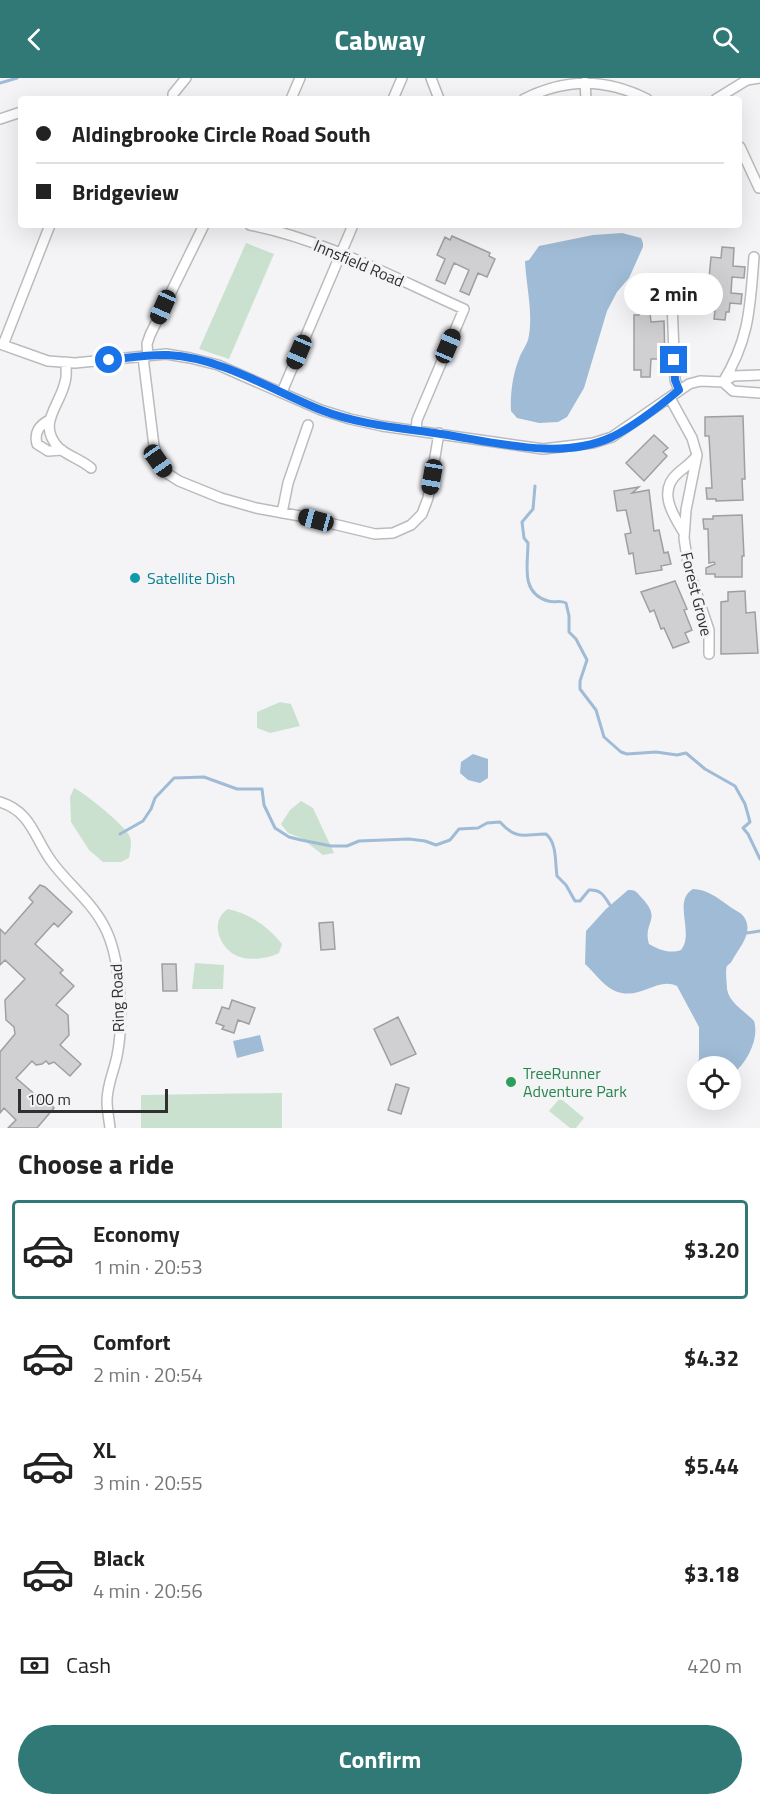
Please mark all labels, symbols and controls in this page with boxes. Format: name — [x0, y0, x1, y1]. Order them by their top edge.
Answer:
text: Cabway — [334, 19, 426, 60]
icon: back — [18, 23, 51, 56]
icon: search — [709, 23, 742, 56]
text: Aldingbrooke Circle Road South — [72, 117, 371, 151]
text: Bridgeview — [72, 175, 179, 209]
street label: Innsfield Road — [310, 233, 408, 293]
callout: 2 min — [624, 273, 724, 315]
text: 2 min — [649, 278, 698, 309]
car — [147, 287, 179, 327]
car — [433, 326, 463, 366]
car — [284, 332, 314, 372]
route start — [95, 346, 122, 373]
route end — [660, 346, 687, 373]
car — [140, 441, 176, 481]
car — [420, 458, 444, 496]
car — [296, 507, 336, 533]
street label: Forest Grove — [675, 549, 719, 639]
place label: Satellite Dish — [147, 566, 235, 590]
marker: Satellite Dish — [128, 571, 142, 585]
street label: Ring Road — [104, 963, 130, 1033]
map controls — [687, 1056, 741, 1110]
button: locate — [687, 1056, 741, 1110]
place label: TreeRunner Adventure Park — [523, 1061, 627, 1103]
marker: TreeRunner Adventure Park — [504, 1075, 518, 1089]
scale bar — [18, 1086, 168, 1114]
text: 100 m — [27, 1087, 71, 1111]
text: Choose a ride — [18, 1143, 174, 1184]
text: Economy — [93, 1217, 180, 1251]
icon: car — [21, 1223, 75, 1277]
text: $3.20 — [684, 1233, 739, 1267]
text: 1 min · 20:53 — [93, 1251, 203, 1282]
text: Comfort — [93, 1325, 171, 1359]
icon: car — [21, 1331, 75, 1385]
text: $4.32 — [684, 1341, 739, 1375]
text: 2 min · 20:54 — [93, 1359, 203, 1390]
text: XL — [93, 1433, 116, 1467]
icon: car — [21, 1439, 75, 1493]
text: $5.44 — [684, 1449, 739, 1483]
text: 3 min · 20:55 — [93, 1467, 203, 1498]
text: Black — [93, 1541, 145, 1575]
icon: car — [21, 1547, 75, 1601]
text: $3.18 — [684, 1557, 739, 1591]
text: 4 min · 20:56 — [93, 1575, 203, 1606]
text: Cash — [66, 1648, 111, 1682]
icon: cash — [18, 1649, 51, 1682]
text: 420 m — [687, 1650, 742, 1681]
button: Confirm — [18, 1725, 742, 1794]

